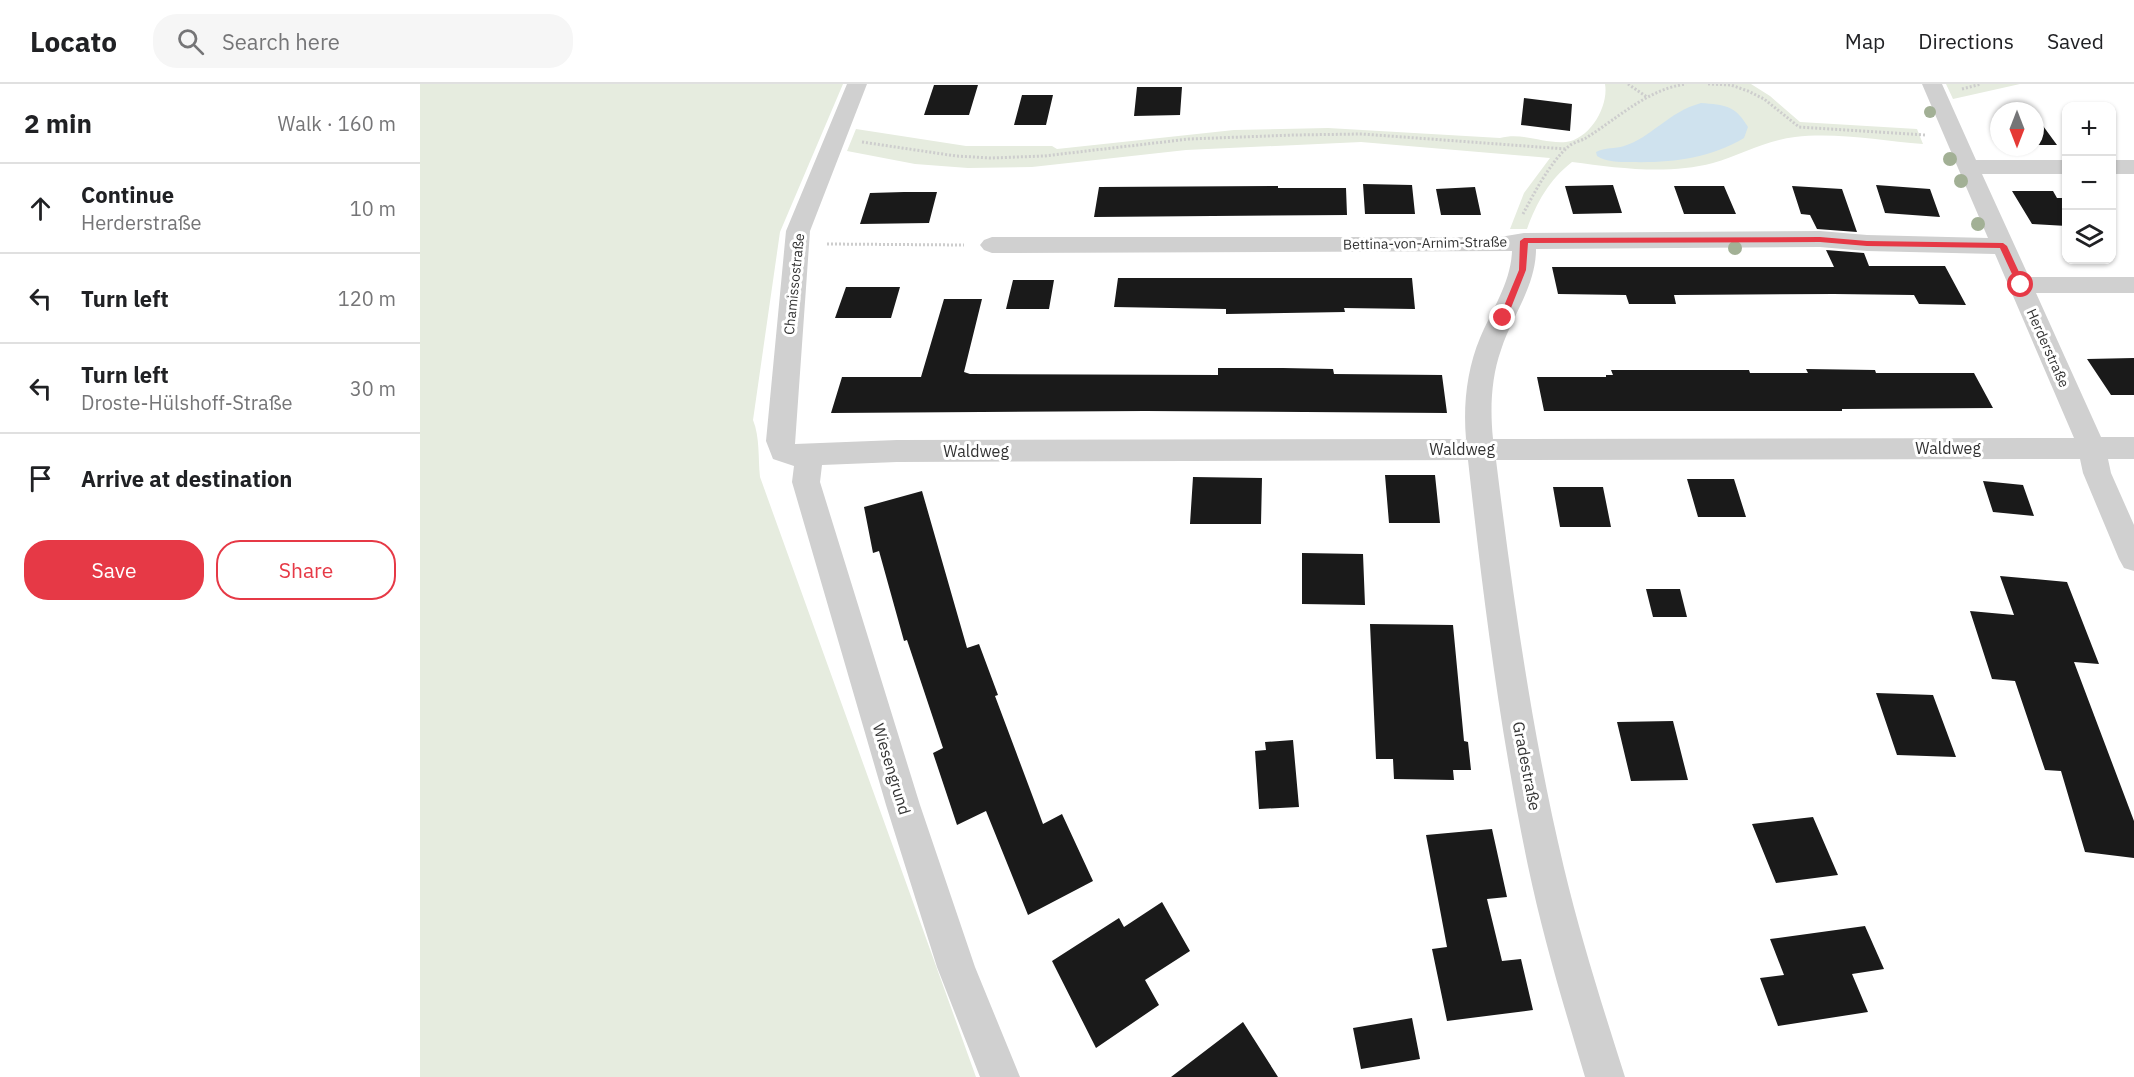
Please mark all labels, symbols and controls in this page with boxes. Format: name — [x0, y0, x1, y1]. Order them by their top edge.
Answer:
search box — [153, 14, 573, 68]
text: Locato — [30, 23, 117, 60]
icon: search — [174, 25, 207, 58]
text: Search here — [222, 27, 340, 56]
text: Map — [1845, 27, 1885, 55]
text: Directions — [1918, 27, 2014, 55]
text: Saved — [2047, 27, 2104, 55]
north arrow — [1990, 102, 2044, 156]
map controls — [2062, 102, 2116, 264]
button: + — [2062, 102, 2116, 156]
text: 2 min — [24, 106, 92, 140]
text: Walk · 160 m — [278, 110, 396, 137]
button: − — [2062, 156, 2116, 210]
text: Continue — [81, 180, 174, 209]
icon: ahead — [24, 192, 57, 225]
text: 10 m — [350, 195, 396, 222]
text: Herderstraße — [81, 209, 202, 236]
button: layers — [2062, 210, 2116, 264]
street label: Chamissostraße — [780, 232, 808, 336]
street label: Bettina-von-Arnim-Straße — [1343, 233, 1507, 253]
route start — [2007, 271, 2033, 297]
icon: left — [24, 282, 57, 315]
text: Turn left — [81, 284, 169, 313]
text: 120 m — [338, 285, 396, 312]
route end — [1489, 304, 1515, 330]
street label: Herderstraße — [2023, 306, 2074, 391]
text: Turn left — [81, 360, 169, 389]
icon: left — [24, 372, 57, 405]
text: 30 m — [350, 375, 396, 402]
text: Droste-Hülshoff-Straße — [81, 389, 293, 416]
street label: Waldweg — [1915, 438, 1981, 458]
street label: Waldweg — [1429, 439, 1495, 459]
street label: Waldweg — [943, 441, 1009, 461]
icon: arrive — [24, 462, 57, 495]
text: Arrive at destination — [81, 464, 292, 493]
button: Save — [24, 540, 204, 600]
button: Share — [216, 540, 396, 600]
street label: Gradestraße — [1509, 720, 1545, 812]
street label: Wiesengrund — [869, 721, 915, 817]

